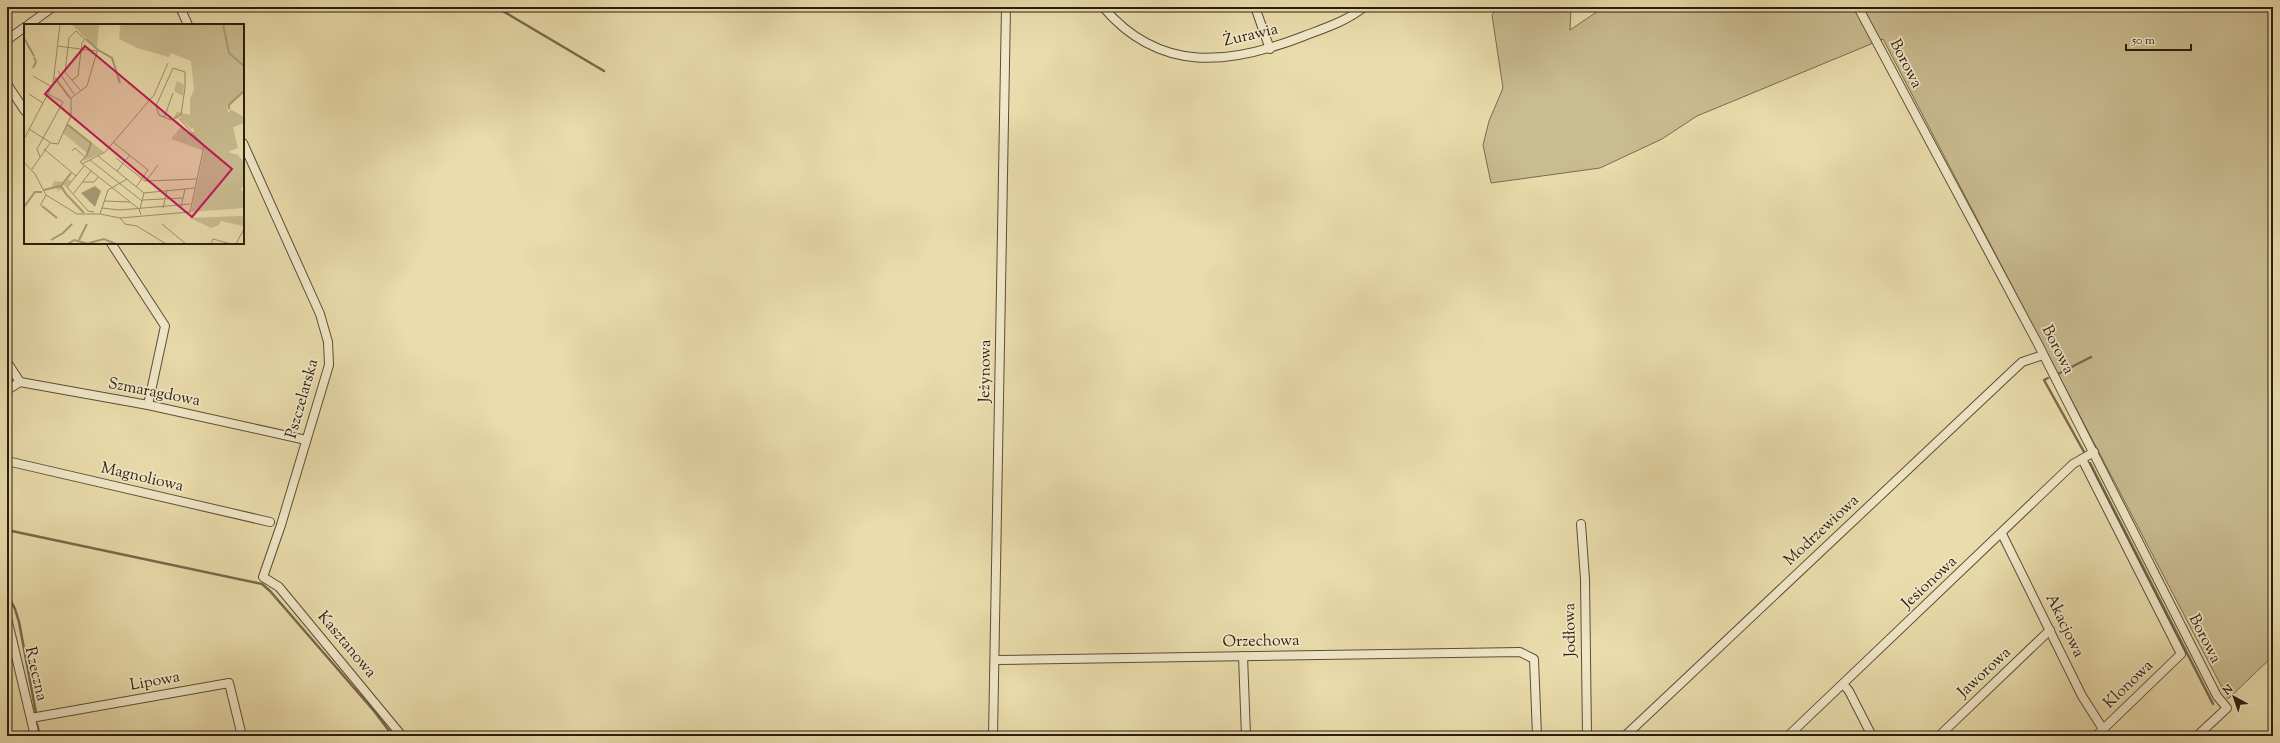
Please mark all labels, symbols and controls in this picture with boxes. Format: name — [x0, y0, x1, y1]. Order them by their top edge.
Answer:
street label: Żurawia — [1221, 18, 1281, 53]
inset map — [24, 24, 244, 244]
scale bar — [2126, 26, 2191, 52]
text: 50 m — [2131, 32, 2155, 50]
street label: Borowa — [1883, 35, 1927, 93]
street label: Borowa — [2035, 321, 2079, 379]
street label: Jeżynowa — [974, 339, 998, 404]
street label: Pszczelarska — [281, 356, 325, 441]
street label: Szmaragdowa — [106, 373, 203, 413]
street label: Magnoliowa — [98, 457, 186, 499]
street label: Modrzewiowa — [1779, 490, 1865, 572]
street label: Jesionowa — [1896, 551, 1963, 615]
street label: Akacjowa — [2039, 590, 2090, 662]
street label: Jodłowa — [1559, 602, 1583, 658]
street label: Kasztanowa — [311, 607, 381, 684]
street label: Borowa — [2182, 610, 2226, 668]
street label: Orzechowa — [1222, 630, 1300, 654]
street label: Jaworowa — [1952, 642, 2017, 704]
street label: Rzeczna — [18, 645, 53, 704]
street label: Klonowa — [2099, 655, 2160, 715]
street label: Lipowa — [128, 666, 183, 698]
north arrow — [2214, 677, 2254, 717]
text: N — [2219, 681, 2237, 700]

